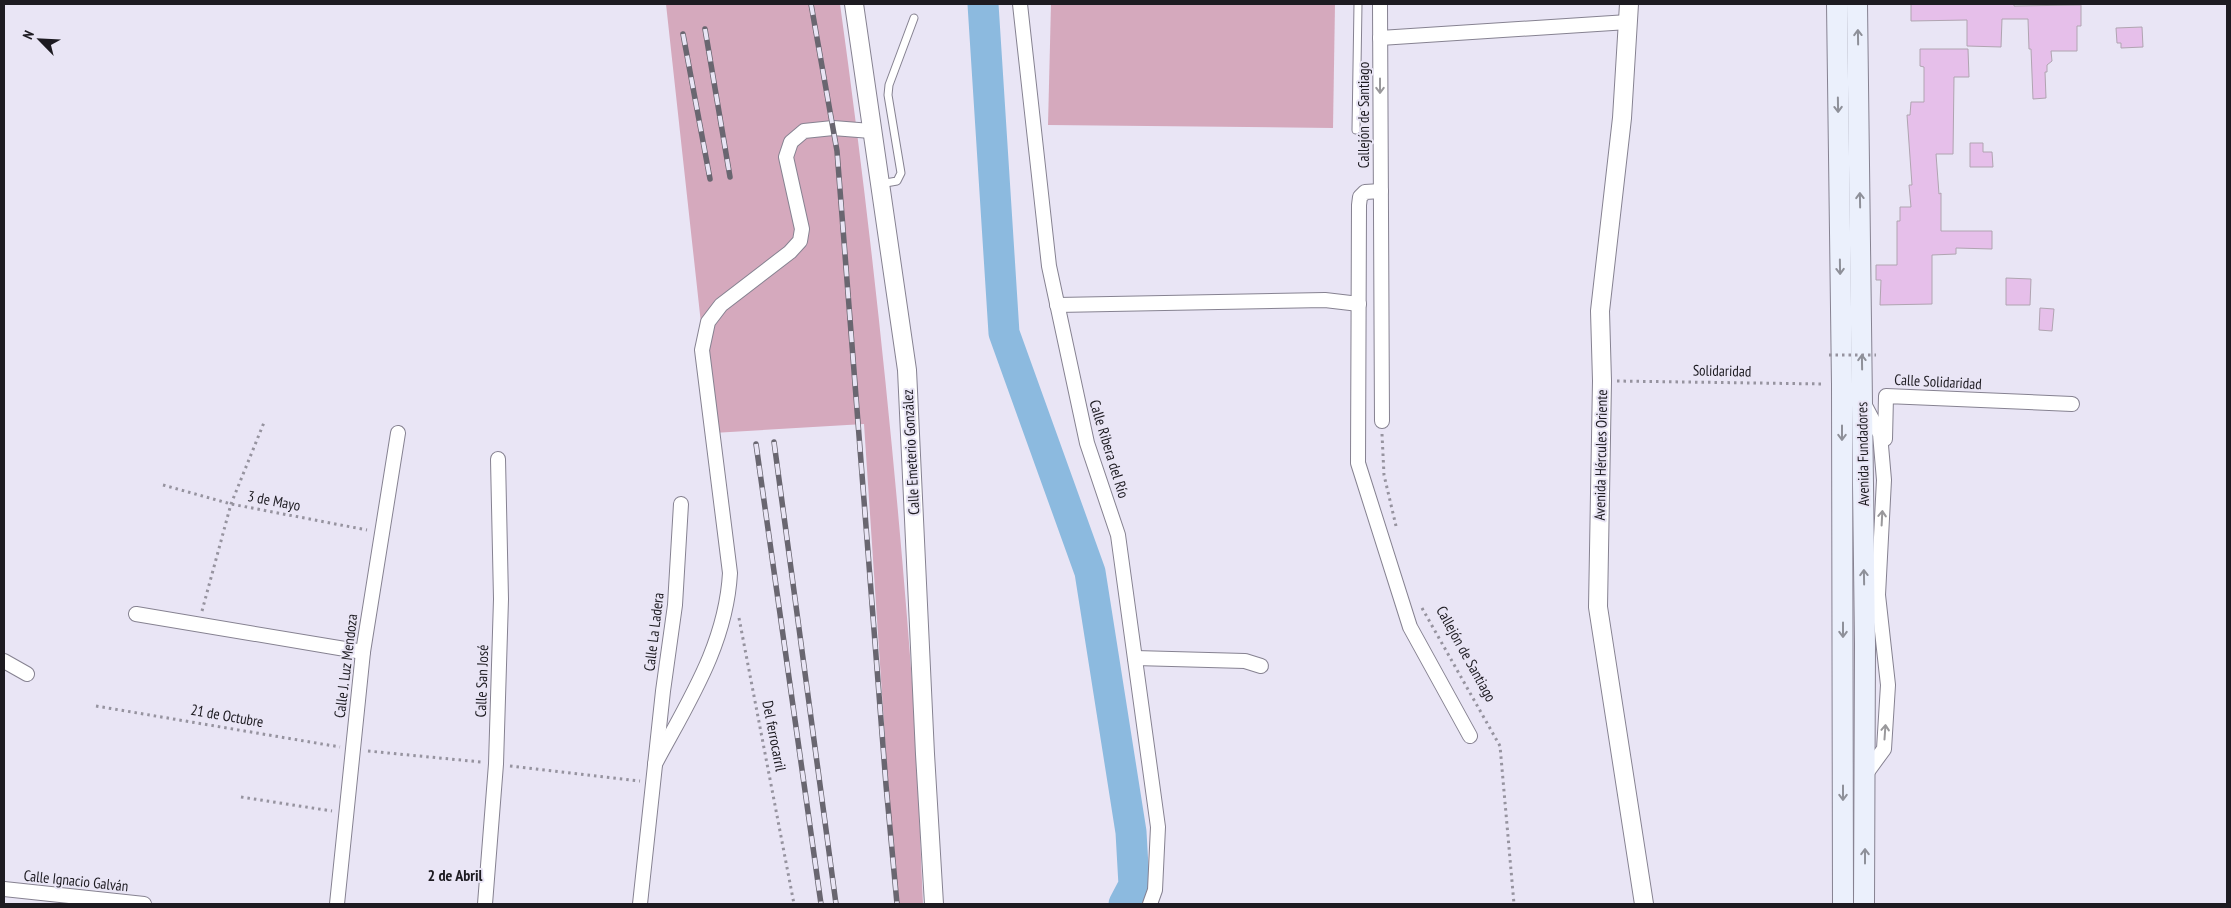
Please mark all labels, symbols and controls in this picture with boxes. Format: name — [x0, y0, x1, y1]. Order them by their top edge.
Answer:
north arrow — [15, 15, 65, 65]
text: N — [18, 28, 38, 42]
one-way arrow — [1853, 30, 1863, 46]
street label: Callejón de Santiago — [1354, 62, 1373, 168]
one-way arrow — [1375, 78, 1385, 94]
one-way arrow — [1833, 96, 1843, 113]
one-way arrow — [1855, 192, 1865, 208]
one-way arrow — [1835, 259, 1845, 275]
one-way arrow — [1857, 355, 1867, 371]
street label: Solidaridad — [1693, 360, 1751, 381]
street label: Calle Solidaridad — [1894, 370, 1982, 393]
street label: Calle Emeterio González — [898, 389, 923, 515]
street label: Avenida Hércules Oriente — [1590, 389, 1611, 521]
street label: Calle Ribera del Río — [1086, 397, 1133, 500]
street label: Avenida Fundadores — [1852, 402, 1873, 506]
one-way arrow — [1837, 424, 1847, 440]
street label: 3 de Mayo — [246, 486, 302, 515]
one-way arrow — [1877, 510, 1886, 526]
one-way arrow — [1859, 570, 1869, 586]
street label: Calle La Ladera — [639, 592, 668, 672]
street label: Callejón de Santiago — [1432, 603, 1501, 705]
street label: Calle J. Luz Mendoza — [330, 613, 361, 719]
one-way arrow — [1838, 622, 1847, 638]
street label: Calle San José — [471, 644, 492, 718]
street label: Del ferrocarril — [758, 699, 791, 773]
street label: 21 de Octubre — [189, 700, 265, 731]
one-way arrow — [1880, 725, 1889, 741]
one-way arrow — [1838, 784, 1848, 800]
one-way arrow — [1860, 848, 1870, 864]
district label: 2 de Abril — [428, 865, 483, 885]
street label: Calle Ignacio Galván — [23, 866, 129, 895]

